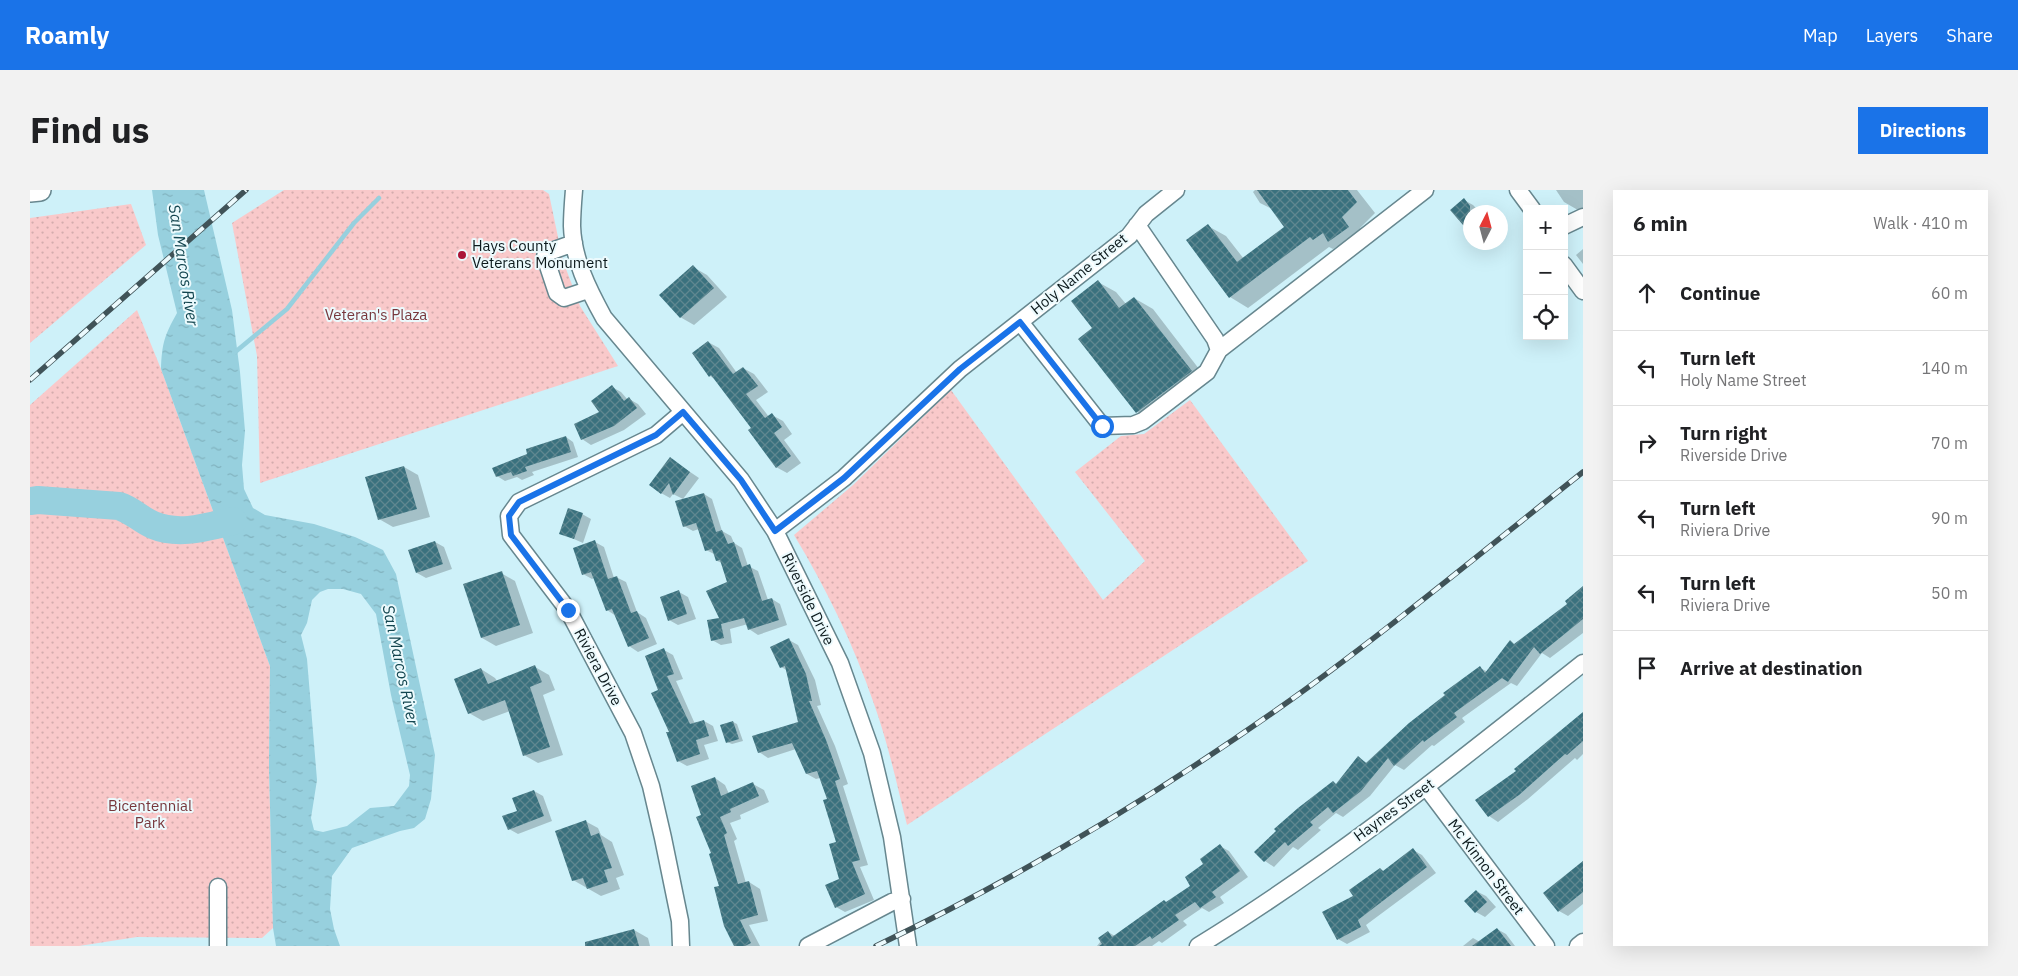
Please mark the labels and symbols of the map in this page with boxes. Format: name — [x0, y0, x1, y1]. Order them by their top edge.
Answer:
water label: San Marcos River — [165, 203, 204, 328]
north arrow — [1463, 205, 1508, 250]
street label: Holy Name Street — [1027, 229, 1131, 318]
place label: Hays County Veterans Monument — [472, 236, 608, 272]
marker: Hays County Veterans Monument — [456, 249, 468, 261]
park label: Veteran's Plaza — [325, 305, 427, 324]
route start — [1091, 415, 1114, 438]
street label: Riverside Drive — [778, 549, 839, 648]
route end — [557, 599, 580, 622]
water label: San Marcos River — [378, 603, 424, 728]
street label: Riviera Drive — [570, 625, 627, 709]
street label: Haynes Street — [1350, 774, 1438, 845]
park label: Bicentennial Park — [108, 796, 192, 832]
street label: Mc Kinnon Street — [1444, 815, 1529, 918]

